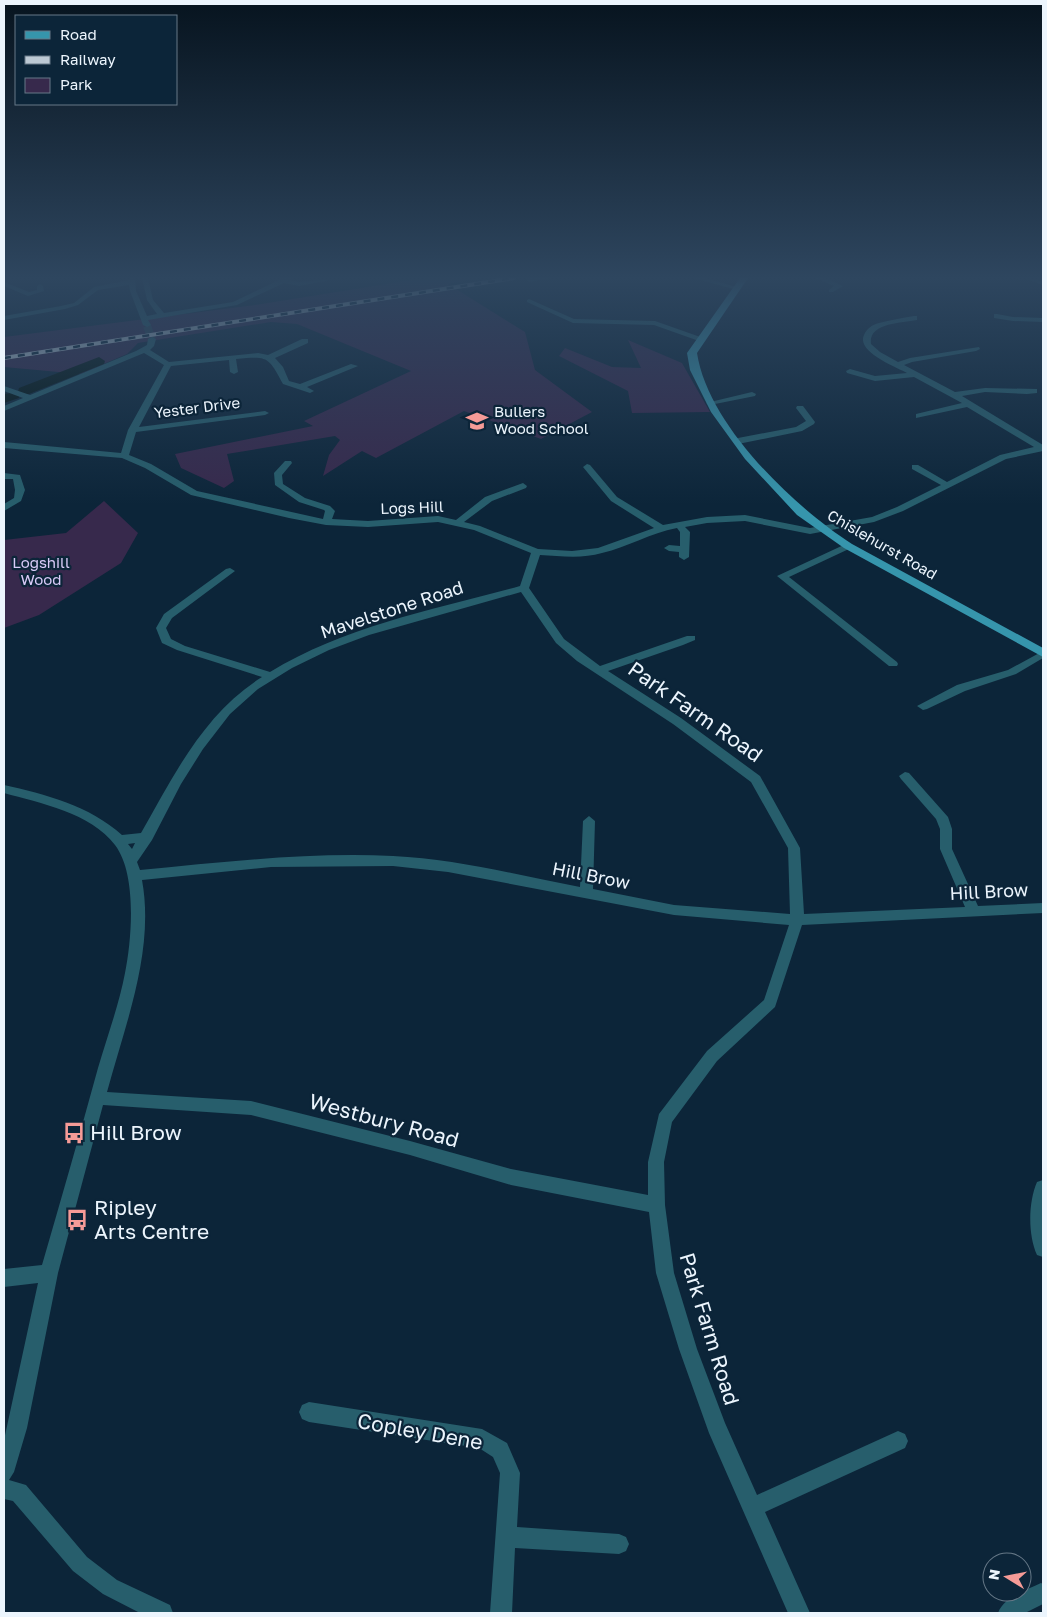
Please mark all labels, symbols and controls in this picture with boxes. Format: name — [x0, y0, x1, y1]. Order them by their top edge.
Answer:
legend — [15, 15, 178, 105]
text: Road — [60, 25, 97, 43]
text: Railway — [60, 50, 116, 68]
text: Park — [60, 75, 93, 93]
street label: Yester Drive — [153, 393, 241, 421]
place label: Bullers Wood School — [494, 402, 589, 437]
school or university icon: Bullers Wood School — [464, 408, 490, 434]
street label: Logs Hill — [380, 497, 444, 517]
street label: Chislehurst Road — [825, 505, 940, 583]
park label: Logshill Wood — [12, 553, 70, 588]
street label: Mavelstone Road — [318, 576, 466, 643]
street label: Park Farm Road — [623, 655, 768, 767]
street label: Hill Brow — [551, 857, 632, 893]
street label: Hill Brow — [949, 878, 1029, 904]
street label: Westbury Road — [307, 1088, 462, 1153]
place label: Hill Brow — [90, 1119, 182, 1145]
bus stop icon: Hill Brow — [61, 1120, 87, 1146]
place label: Ripley Arts Centre — [94, 1194, 209, 1244]
bus stop icon: Ripley Arts Centre — [64, 1207, 90, 1233]
street label: Park Farm Road — [674, 1249, 746, 1408]
street label: Copley Dene — [355, 1407, 485, 1455]
north arrow — [982, 1552, 1032, 1602]
text: N — [984, 1568, 1003, 1581]

